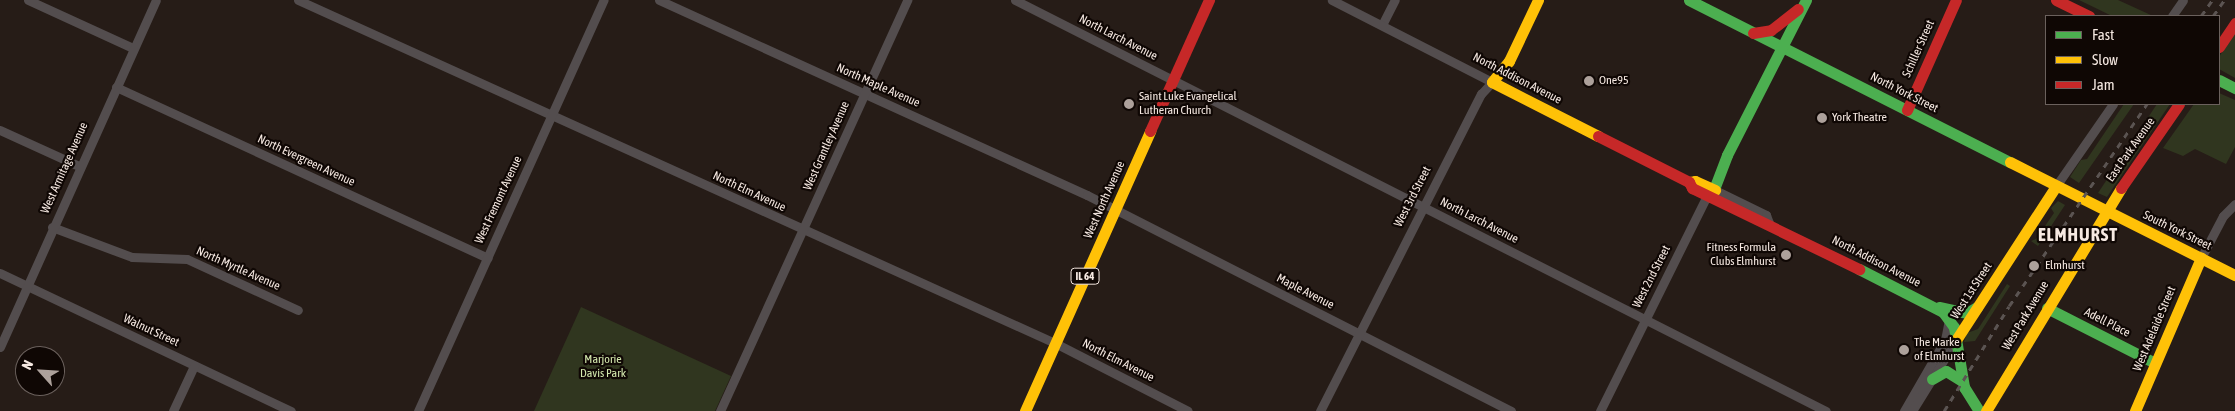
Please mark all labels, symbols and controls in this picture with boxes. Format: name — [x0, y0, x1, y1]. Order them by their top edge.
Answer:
street label: North Larch Avenue — [1076, 12, 1160, 64]
legend — [2045, 15, 2220, 105]
street label: Schiller Street — [1900, 18, 1938, 80]
text: Fast — [2092, 26, 2114, 43]
street label: North Addison Avenue — [1470, 50, 1564, 108]
text: Slow — [2092, 51, 2118, 68]
street label: North Maple Avenue — [834, 61, 922, 111]
street label: North York Street — [1868, 70, 1940, 116]
place label: One95 — [1599, 74, 1629, 88]
marker: One95 — [1583, 75, 1595, 87]
text: Jam — [2092, 76, 2115, 93]
place label: Saint Luke Evangelical Lutheran Church — [1139, 90, 1237, 118]
marker: Saint Luke Evangelical Lutheran Church — [1123, 98, 1135, 110]
street label: West Grantley Avenue — [801, 99, 853, 193]
place label: York Theatre — [1832, 111, 1887, 125]
marker: York Theatre — [1816, 112, 1828, 124]
street label: East Park Avenue — [2104, 115, 2158, 185]
street label: West Armitage Avenue — [38, 120, 92, 216]
street label: North Evergreen Avenue — [255, 132, 357, 190]
street label: West Fremont Avenue — [472, 154, 526, 246]
street label: West North Avenue — [1081, 159, 1129, 241]
street label: West 3rd Street — [1392, 164, 1434, 230]
street label: North Elm Avenue — [710, 169, 788, 215]
street label: North Larch Avenue — [1437, 195, 1521, 247]
street label: South York Street — [2140, 208, 2214, 254]
district label: ELMHURST — [2037, 224, 2119, 246]
street label: North Addison Avenue — [1829, 233, 1923, 291]
place label: Fitness Formula Clubs Elmhurst — [1707, 241, 1776, 269]
street label: West 2nd Street — [1630, 243, 1674, 311]
street label: North Myrtle Avenue — [194, 244, 282, 294]
marker: Fitness Formula Clubs Elmhurst — [1780, 249, 1792, 261]
marker: Elmhurst — [2027, 259, 2041, 273]
place label: Elmhurst — [2045, 259, 2085, 273]
street label: West 1st Street — [1948, 260, 1996, 322]
road number: IL 64 — [1070, 268, 1100, 284]
street label: Maple Avenue — [1274, 271, 1336, 313]
street label: West Park Avenue — [2000, 279, 2052, 353]
street label: West Adelaide Street — [2131, 284, 2179, 374]
street label: Adell Place — [2082, 305, 2132, 341]
street label: Walnut Street — [121, 312, 181, 350]
place label: The Marke of Elmhurst — [1914, 336, 1964, 364]
street label: North Elm Avenue — [1080, 337, 1156, 385]
marker: The Marke of Elmhurst — [1898, 344, 1910, 356]
north arrow — [15, 346, 65, 396]
park label: Marjorie Davis Park — [580, 353, 626, 381]
text: N — [18, 358, 36, 372]

